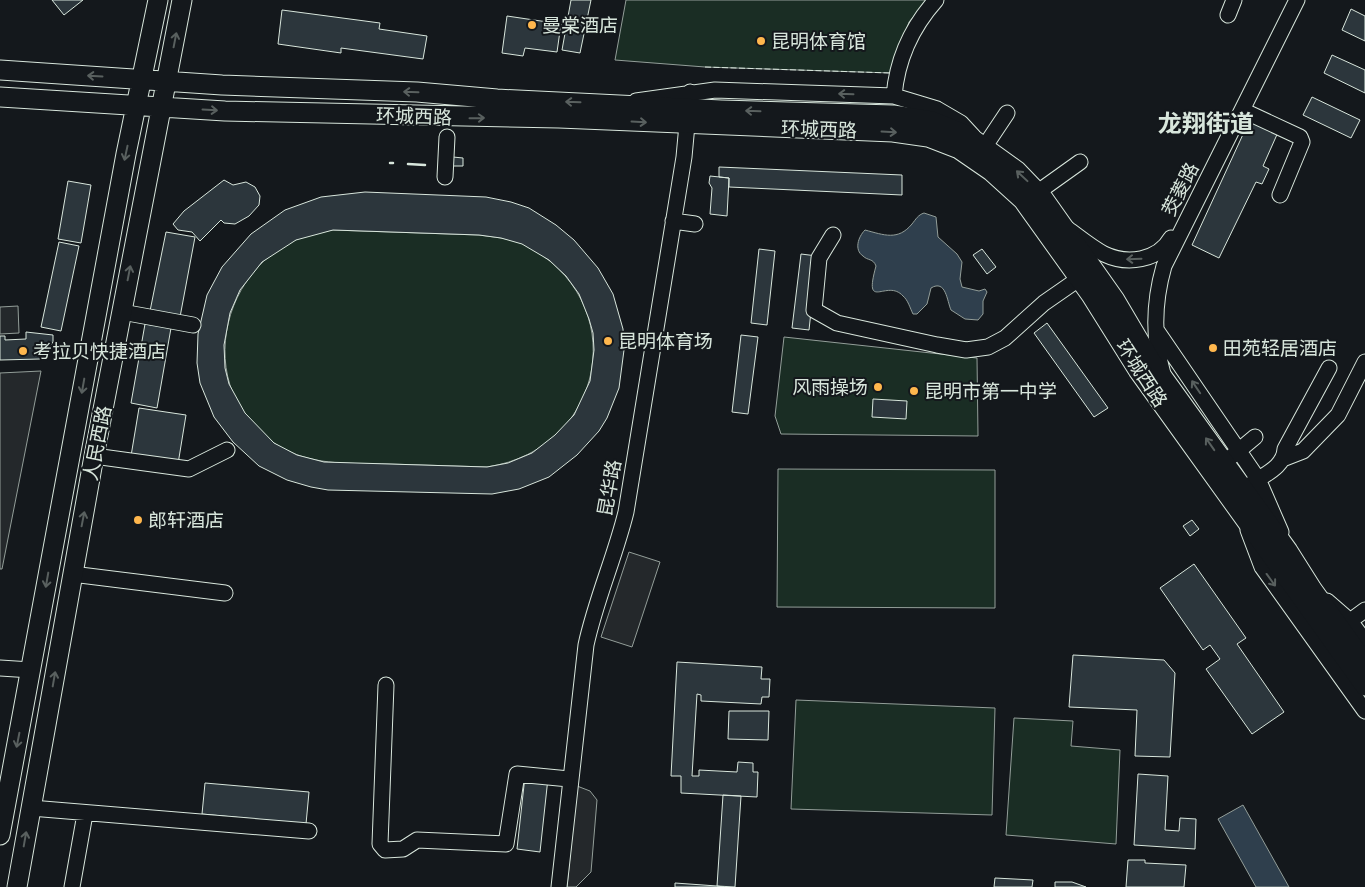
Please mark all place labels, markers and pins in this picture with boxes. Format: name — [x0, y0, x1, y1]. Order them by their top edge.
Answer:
place label: 曼棠酒店 — [542, 13, 618, 36]
marker: 曼棠酒店 — [526, 19, 538, 31]
place label: 昆明体育馆 — [771, 29, 866, 52]
marker: 昆明体育馆 — [755, 35, 767, 47]
place label: 昆明体育场 — [618, 329, 713, 352]
marker: 昆明体育场 — [602, 335, 614, 347]
place label: 田苑轻居酒店 — [1223, 336, 1337, 359]
place label: 考拉贝快捷酒店 — [33, 339, 166, 362]
marker: 田苑轻居酒店 — [1207, 342, 1219, 354]
marker: 考拉贝快捷酒店 — [17, 345, 29, 357]
place label: 风雨操场 — [792, 375, 868, 398]
place label: 昆明市第一中学 — [924, 379, 1057, 402]
marker: 风雨操场 — [872, 381, 884, 393]
marker: 昆明市第一中学 — [908, 385, 920, 397]
place label: 郎轩酒店 — [148, 508, 224, 531]
marker: 郎轩酒店 — [132, 514, 144, 526]

